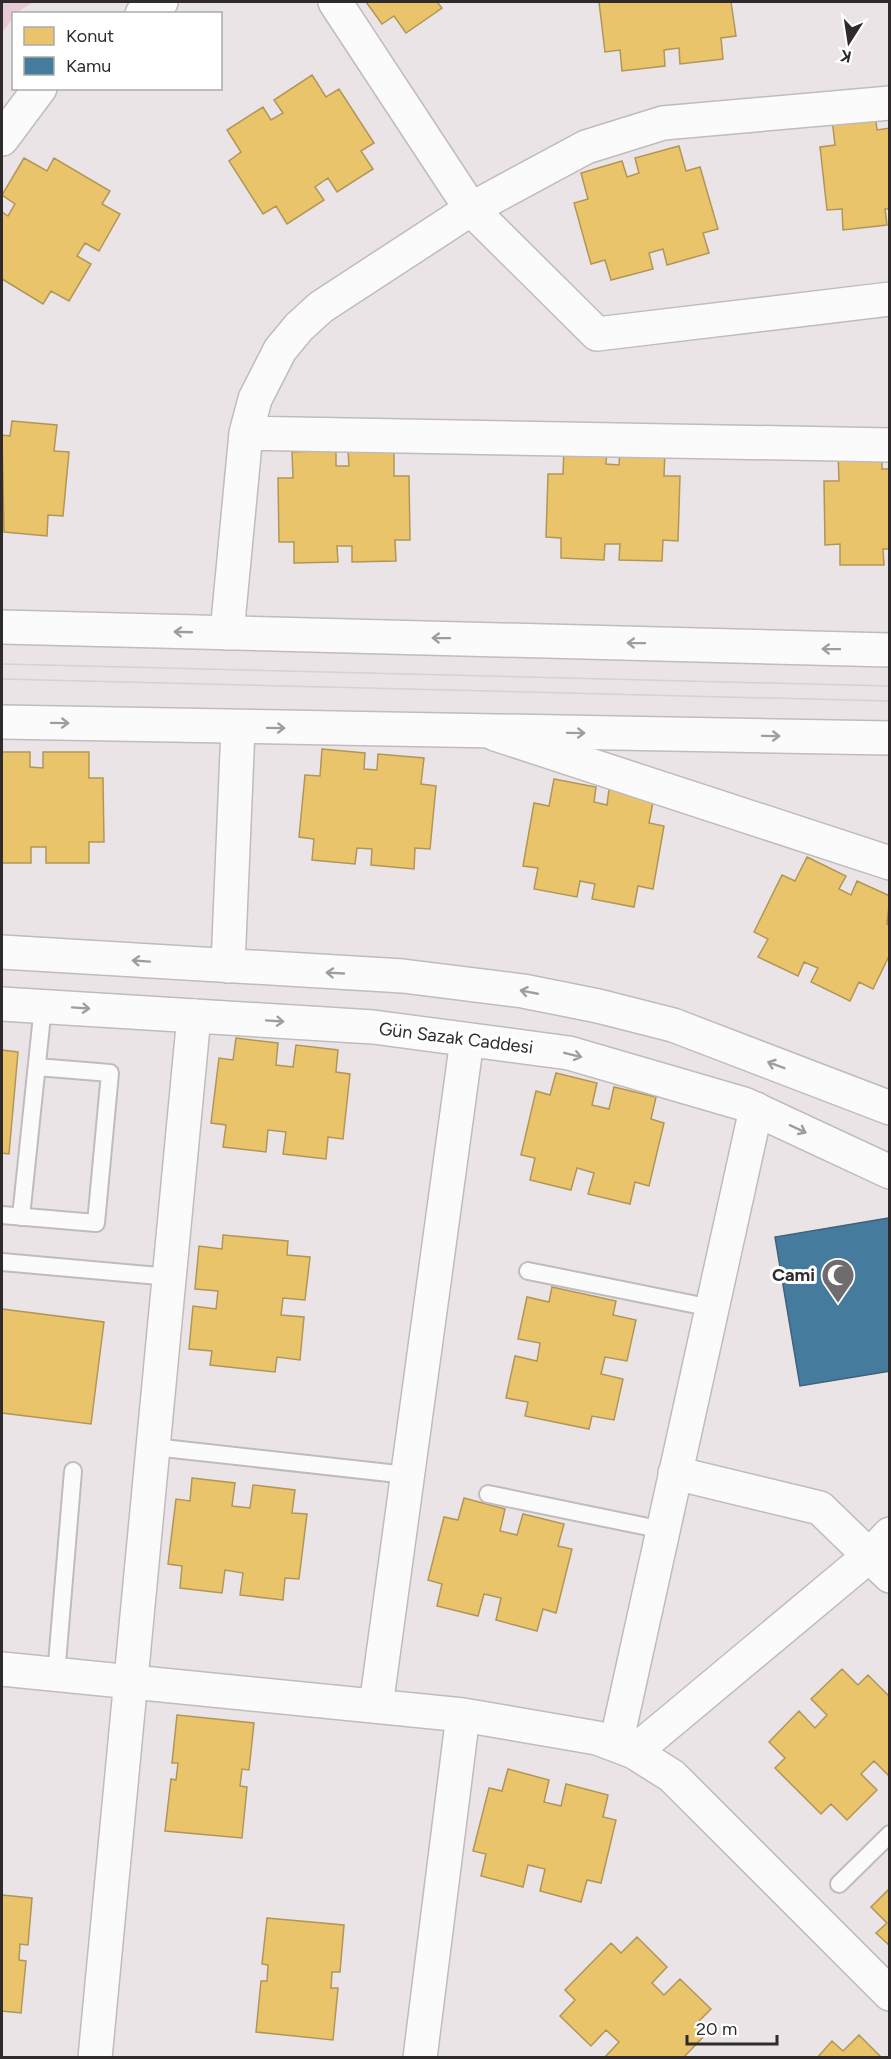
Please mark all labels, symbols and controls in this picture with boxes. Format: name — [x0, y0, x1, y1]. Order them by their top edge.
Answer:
legend — [12, 12, 222, 90]
north arrow — [819, 12, 879, 72]
text: Konut — [66, 25, 114, 47]
text: K — [838, 46, 853, 67]
text: Kamu — [66, 55, 111, 77]
one-way arrow — [174, 626, 194, 637]
one-way arrow — [432, 633, 452, 644]
one-way arrow — [627, 638, 647, 649]
one-way arrow — [822, 643, 842, 654]
one-way arrow — [49, 718, 69, 729]
one-way arrow — [265, 723, 285, 734]
one-way arrow — [565, 727, 585, 739]
one-way arrow — [760, 730, 780, 742]
one-way arrow — [131, 955, 151, 966]
one-way arrow — [326, 967, 346, 978]
one-way arrow — [520, 986, 539, 997]
one-way arrow — [70, 1003, 90, 1014]
one-way arrow — [265, 1016, 285, 1027]
street label: Gün Sazak Caddesi — [378, 1018, 534, 1058]
one-way arrow — [563, 1049, 582, 1061]
one-way arrow — [767, 1058, 786, 1069]
one-way arrow — [788, 1123, 806, 1135]
mosque icon: Cami — [820, 1257, 856, 1304]
place label: Cami — [772, 1264, 815, 1286]
scale bar — [687, 2008, 777, 2046]
text: 20 m — [696, 2018, 737, 2040]

